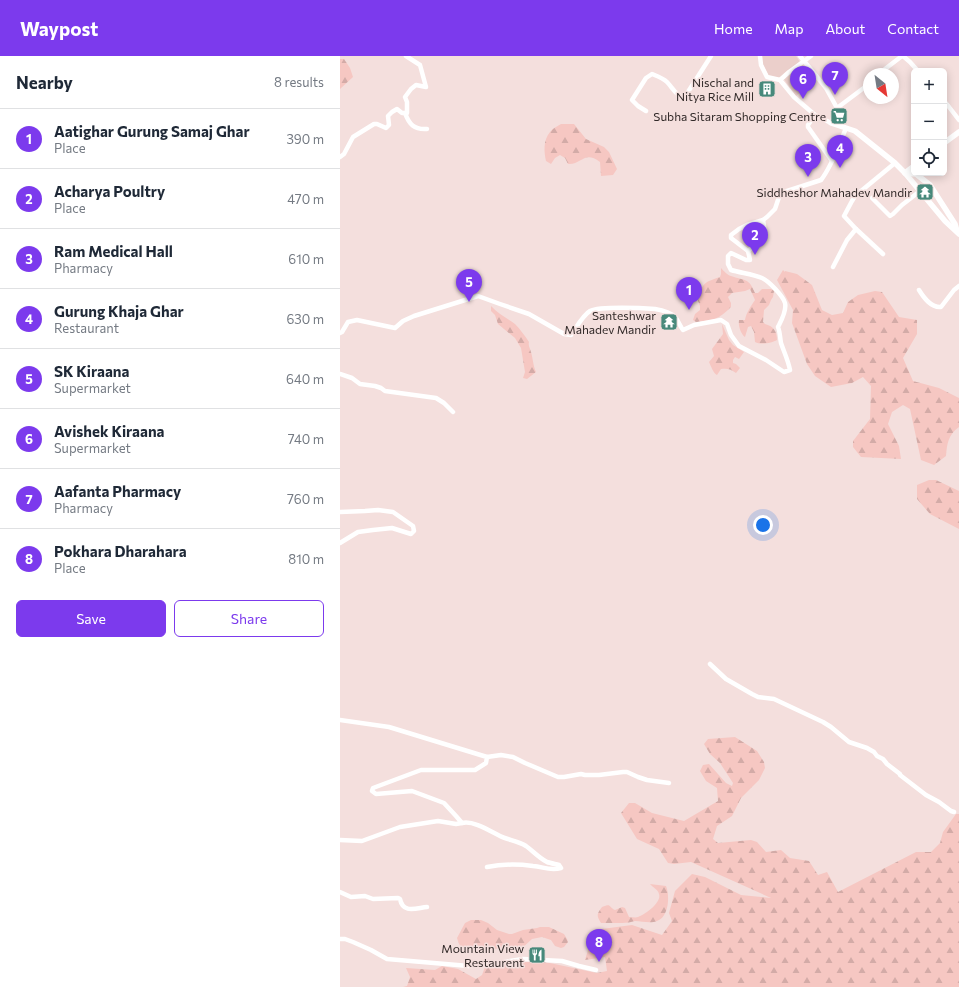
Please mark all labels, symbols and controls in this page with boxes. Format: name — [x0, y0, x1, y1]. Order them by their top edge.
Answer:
text: Waypost — [20, 17, 98, 40]
text: Home — [714, 20, 753, 37]
text: Map — [775, 20, 803, 37]
text: About — [825, 20, 865, 37]
text: Contact — [887, 20, 939, 37]
pin: 7 — [822, 62, 848, 95]
pin: 6 — [790, 66, 816, 99]
north arrow — [863, 68, 899, 104]
map controls — [911, 68, 947, 176]
button: + — [911, 68, 947, 104]
text: Nearby — [16, 72, 73, 93]
text: 8 results — [274, 74, 324, 90]
place label: Nischal and Nitya Rice Mill — [676, 75, 754, 103]
building icon: Nischal and Nitya Rice Mill — [757, 79, 777, 99]
button: − — [911, 104, 947, 140]
supermarket icon: Subha Sitaram Shopping Centre — [829, 106, 849, 126]
place label: Subha Sitaram Shopping Centre — [653, 109, 826, 123]
text: Aatighar Gurung Samaj Ghar — [54, 122, 250, 140]
text: 1 — [26, 131, 32, 147]
text: 390 m — [286, 131, 324, 147]
pin: 4 — [827, 135, 853, 168]
text: Place — [54, 140, 86, 156]
button: locate — [911, 140, 947, 176]
pin: 3 — [795, 144, 821, 177]
text: Acharya Poultry — [54, 182, 165, 200]
temple icon: Siddheshor Mahadev Mandir — [915, 182, 935, 202]
place label: Siddheshor Mahadev Mandir — [757, 185, 912, 199]
text: 2 — [25, 191, 33, 207]
text: 470 m — [287, 191, 324, 207]
text: Place — [54, 200, 86, 216]
pin: 2 — [742, 222, 768, 255]
text: Ram Medical Hall — [54, 242, 173, 260]
text: 3 — [25, 251, 33, 267]
text: 610 m — [288, 251, 324, 267]
text: Pharmacy — [54, 260, 113, 276]
pin: 5 — [456, 269, 482, 302]
pin: 1 — [676, 277, 702, 310]
text: Gurung Khaja Ghar — [54, 302, 184, 320]
place label: Santeshwar Mahadev Mandir — [564, 308, 656, 336]
text: 4 — [25, 311, 33, 327]
text: 630 m — [286, 311, 324, 327]
temple icon: Santeshwar Mahadev Mandir — [659, 312, 679, 332]
text: Restaurant — [54, 320, 119, 336]
text: SK Kiraana — [54, 362, 129, 380]
text: 5 — [25, 371, 33, 387]
text: 640 m — [286, 371, 324, 387]
text: Supermarket — [54, 380, 131, 396]
text: Avishek Kiraana — [54, 422, 165, 440]
text: 6 — [25, 431, 33, 447]
text: 740 m — [288, 431, 324, 447]
text: Supermarket — [54, 440, 131, 456]
text: Aafanta Pharmacy — [54, 482, 181, 500]
text: 7 — [25, 491, 33, 507]
text: 760 m — [287, 491, 324, 507]
text: Pharmacy — [54, 500, 113, 516]
your location — [753, 515, 773, 535]
text: Pokhara Dharahara — [54, 542, 187, 560]
text: 8 — [25, 551, 33, 567]
text: 810 m — [288, 551, 324, 567]
text: Place — [54, 560, 86, 576]
button: Save — [16, 600, 166, 637]
button: Share — [174, 600, 324, 637]
pin: 8 — [586, 929, 612, 962]
place label: Mountain View Restaurent — [441, 941, 524, 969]
restaurant icon: Mountain View Restaurent — [527, 945, 547, 965]

